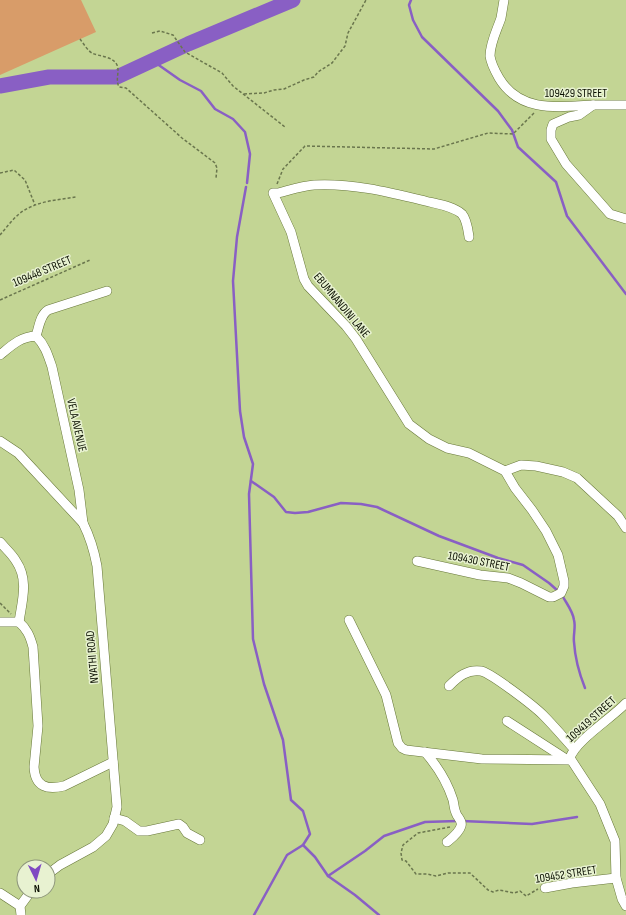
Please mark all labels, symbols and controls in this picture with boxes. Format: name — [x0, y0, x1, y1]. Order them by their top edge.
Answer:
street label: 109429 STREET — [545, 86, 607, 101]
street label: 109448 STREET — [11, 252, 74, 291]
street label: EBUMNANDINI LANE — [310, 270, 373, 341]
street label: VELA AVENUE — [63, 397, 90, 453]
street label: 109430 STREET — [447, 548, 511, 575]
street label: NYATHI ROAD — [83, 630, 102, 684]
street label: 109419 STREET — [563, 693, 619, 746]
north arrow — [16, 859, 56, 899]
street label: 109452 STREET — [534, 862, 598, 887]
text: N — [33, 882, 40, 895]

